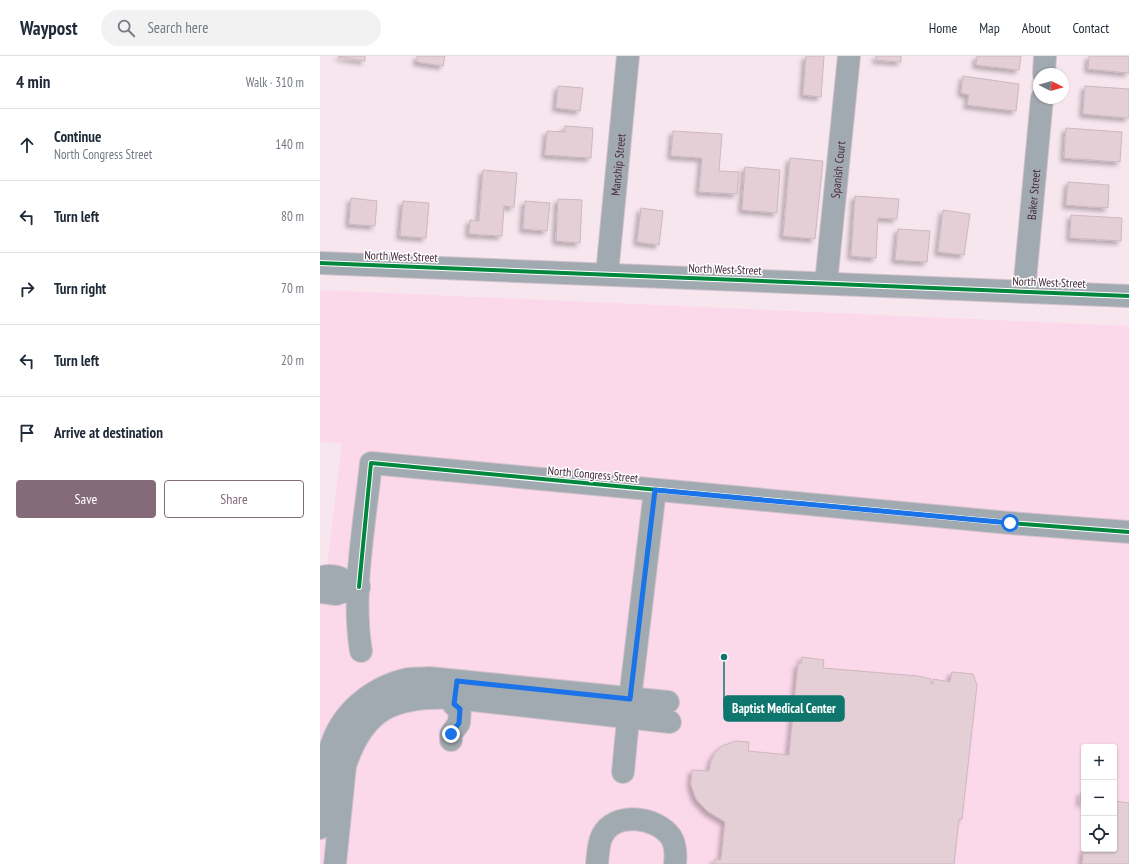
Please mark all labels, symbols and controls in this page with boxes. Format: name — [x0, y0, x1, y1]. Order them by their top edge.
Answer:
search box — [101, 10, 381, 46]
text: Waypost — [20, 16, 77, 40]
icon: search — [115, 17, 137, 39]
text: Search here — [147, 18, 208, 37]
text: Home — [929, 19, 957, 37]
text: Map — [979, 19, 1000, 37]
text: About — [1022, 19, 1051, 37]
text: Contact — [1073, 19, 1109, 37]
north arrow — [1033, 68, 1069, 104]
text: 4 min — [16, 71, 50, 93]
text: Walk · 310 m — [246, 74, 304, 91]
text: Continue — [54, 127, 101, 146]
street label: Manship Street — [607, 132, 628, 196]
icon: ahead — [16, 134, 38, 156]
text: 140 m — [275, 136, 304, 153]
street label: Spanish Court — [827, 140, 848, 199]
text: North Congress Street — [54, 146, 152, 163]
street label: Baker Street — [1023, 168, 1043, 220]
icon: left — [16, 206, 38, 228]
text: Turn left — [54, 207, 99, 226]
text: 80 m — [281, 208, 304, 225]
street label: North West Street — [364, 247, 439, 265]
street label: North West Street — [688, 260, 763, 278]
street label: North West Street — [1012, 273, 1087, 291]
icon: right — [16, 278, 38, 300]
text: Turn right — [54, 279, 106, 298]
text: 70 m — [281, 280, 304, 297]
icon: left — [16, 350, 38, 372]
text: Turn left — [54, 351, 99, 370]
text: 20 m — [281, 352, 304, 369]
icon: arrive — [16, 422, 38, 444]
text: Arrive at destination — [54, 423, 163, 442]
street label: North Congress Street — [547, 463, 640, 485]
button: Save — [16, 480, 156, 518]
button: Share — [164, 480, 304, 518]
route start — [1001, 514, 1019, 532]
callout: Baptist Medical Center — [724, 696, 844, 721]
text: Baptist Medical Center — [732, 700, 836, 717]
route end — [442, 725, 460, 743]
map controls — [1081, 744, 1117, 852]
button: + — [1081, 744, 1117, 780]
button: − — [1081, 780, 1117, 816]
button: locate — [1081, 816, 1117, 852]

